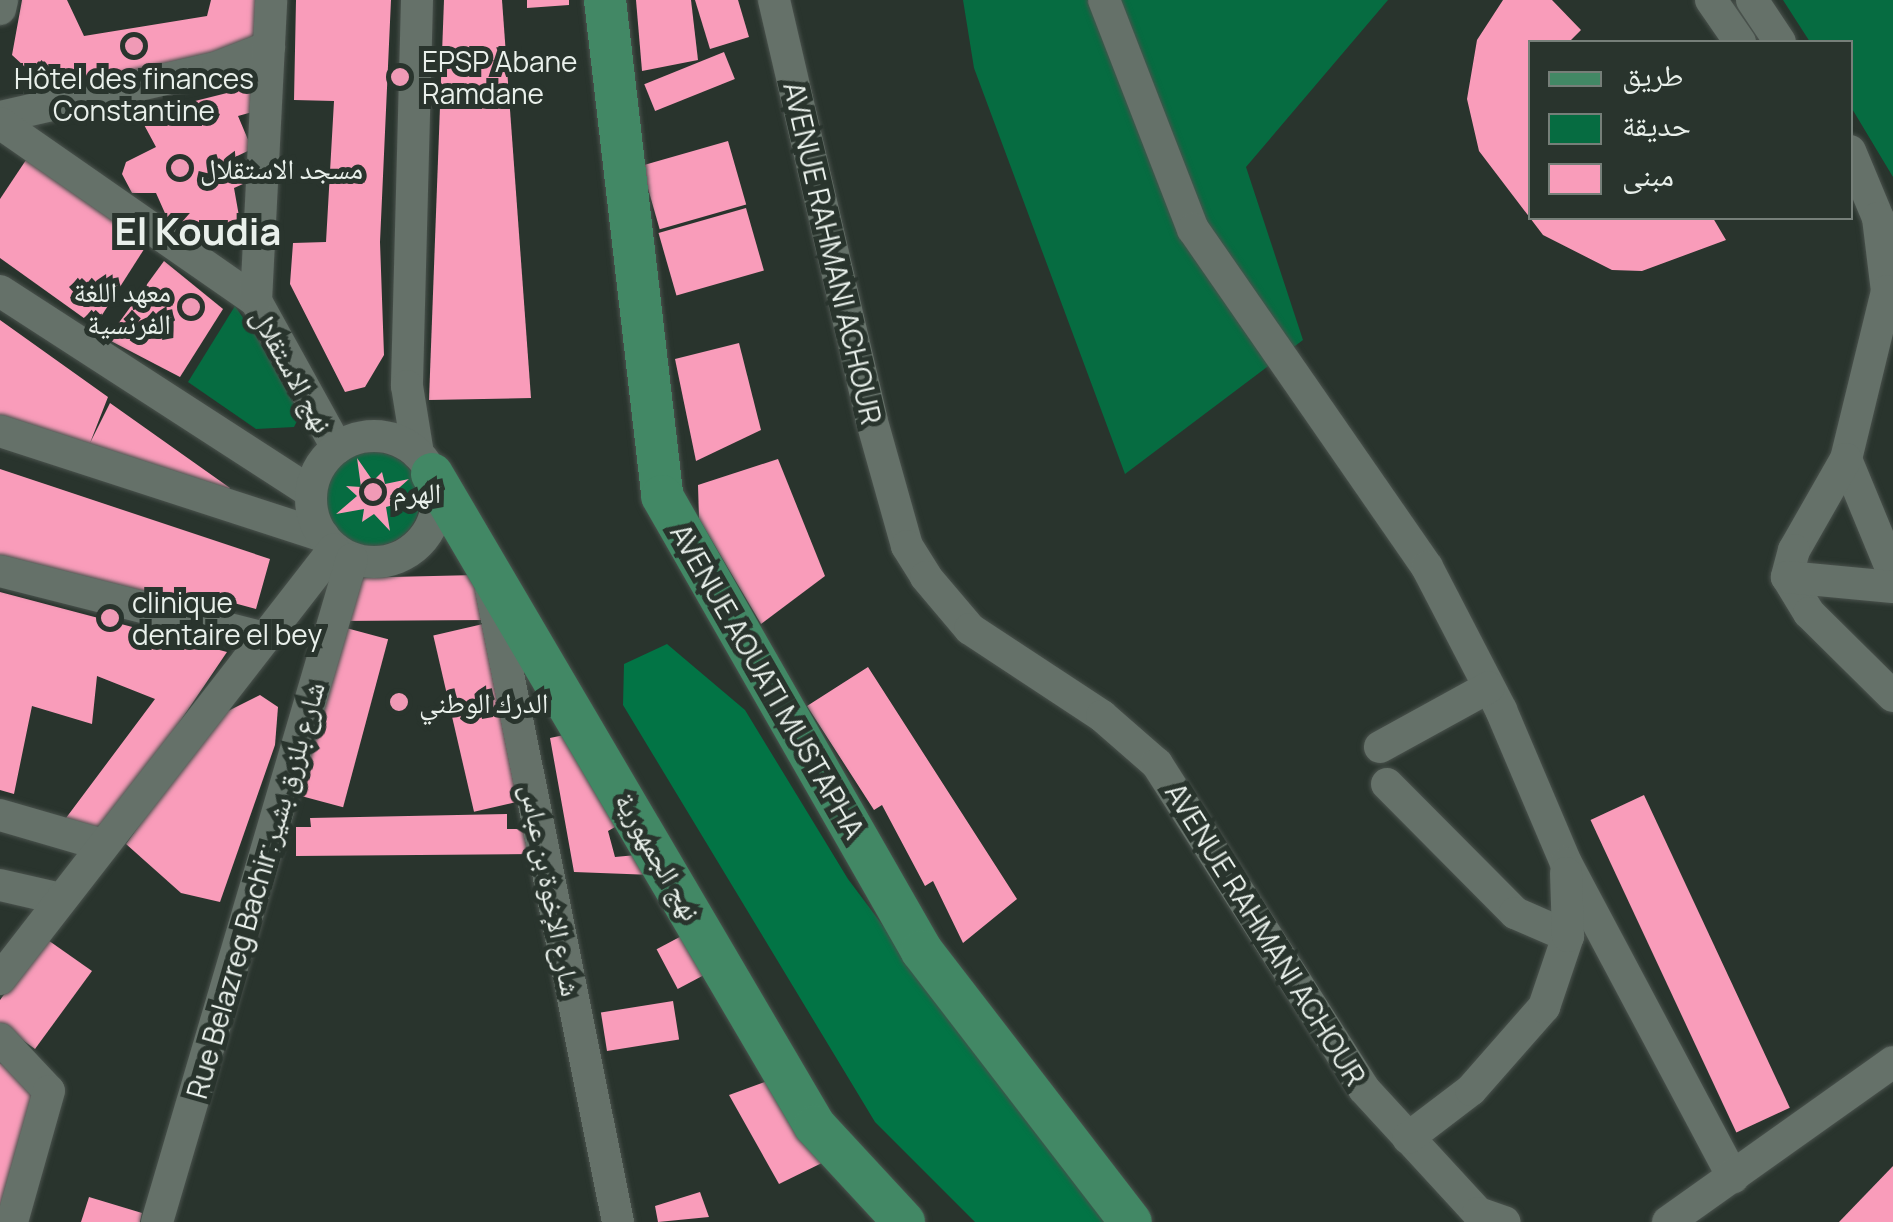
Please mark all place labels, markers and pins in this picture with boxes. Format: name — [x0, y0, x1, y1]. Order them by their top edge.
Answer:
marker: Hôtel des finances Constantine — [123, 35, 145, 57]
place label: EPSP Abane Ramdane — [422, 44, 577, 110]
place label: Hôtel des finances Constantine — [14, 61, 254, 127]
marker: EPSP Abane Ramdane — [387, 64, 413, 90]
place label: مسجد الاستقلال — [200, 151, 363, 185]
marker: مسجد الاستقلال — [169, 157, 191, 179]
place label: معهد اللغة الفرنسية — [73, 274, 171, 340]
marker: معهد اللغة الفرنسية — [180, 296, 202, 318]
place label: الهرم — [393, 475, 441, 509]
marker: الهرم — [362, 481, 384, 503]
place label: clinique dentaire el bey — [132, 585, 322, 651]
marker: clinique dentaire el bey — [97, 605, 123, 631]
place label: الدرك الوطني — [419, 685, 548, 719]
marker: الدرك الوطني — [388, 691, 410, 713]

